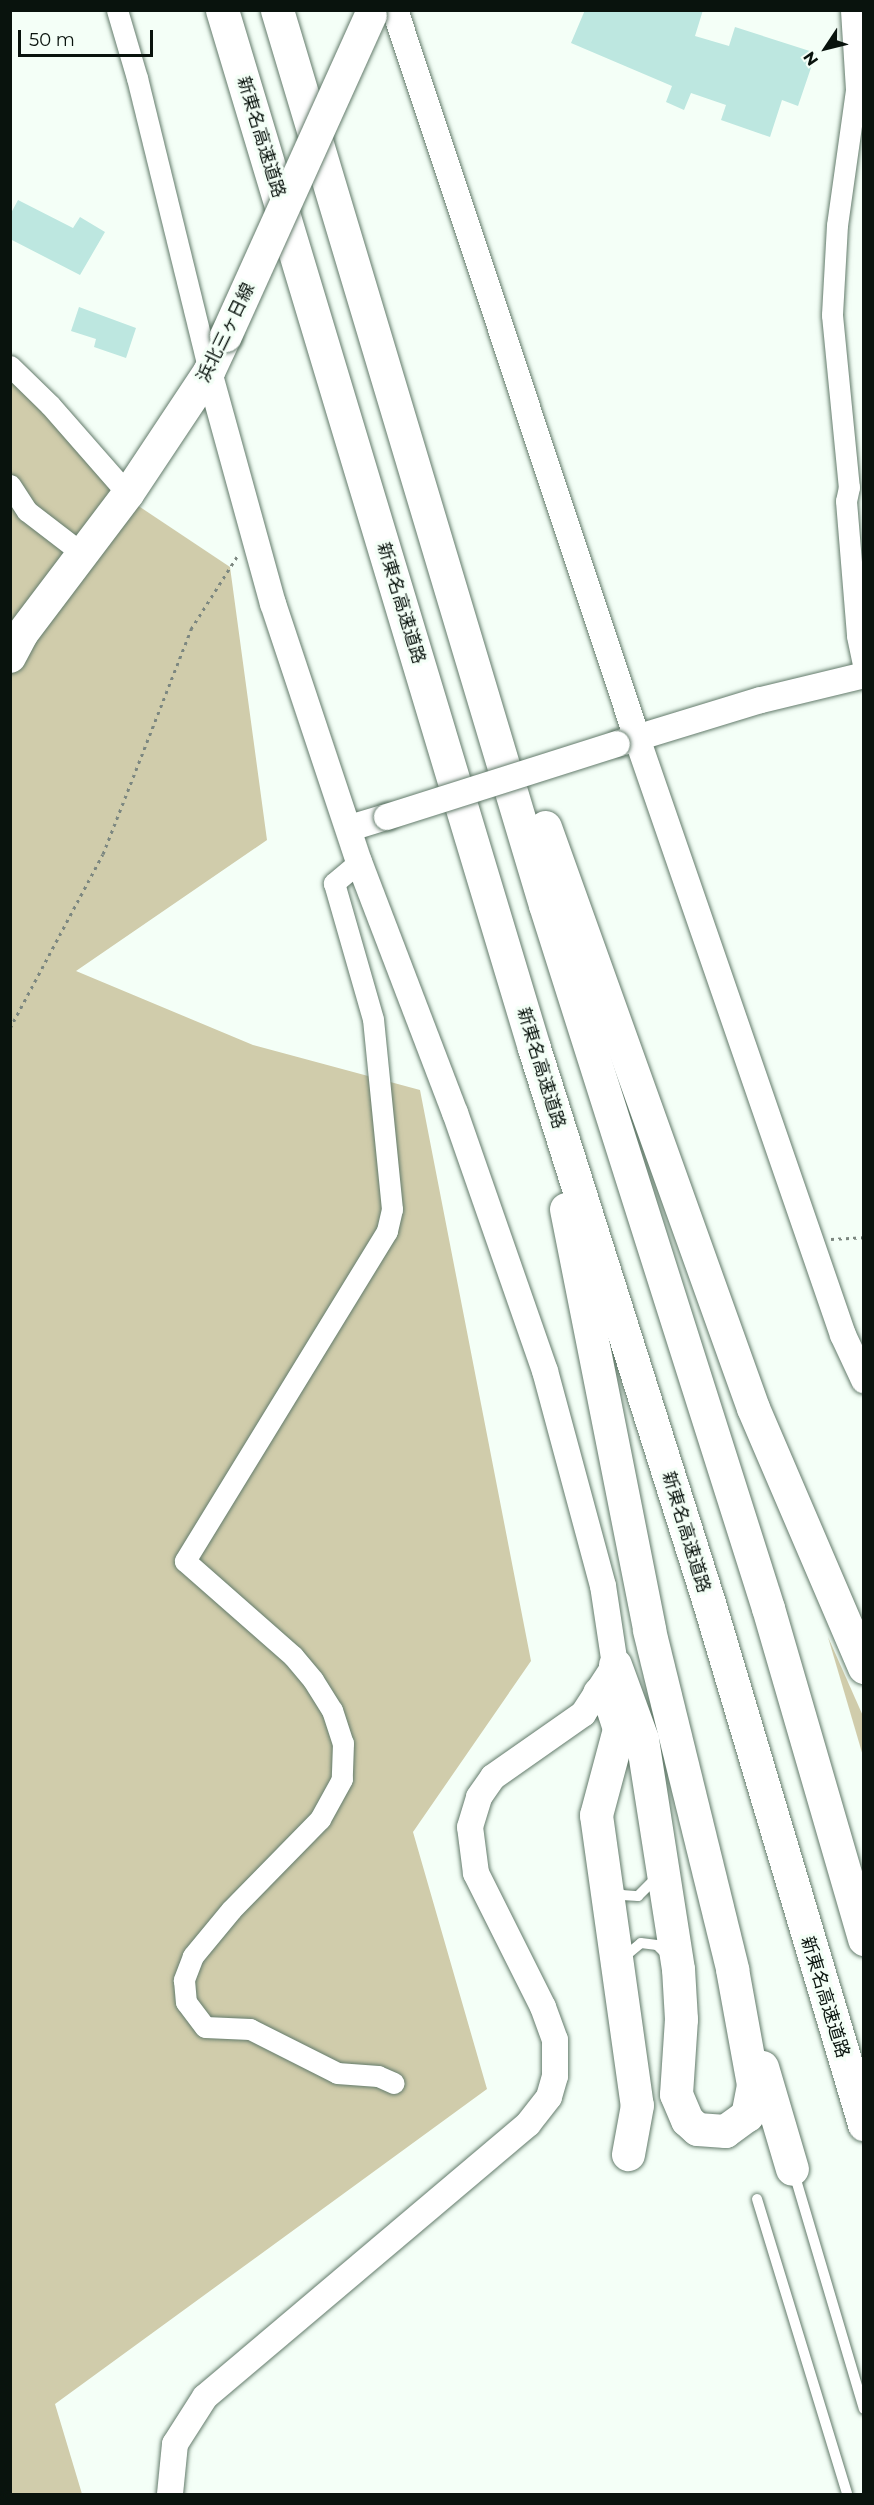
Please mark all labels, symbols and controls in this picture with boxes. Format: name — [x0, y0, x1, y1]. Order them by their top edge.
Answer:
scale bar — [21, 18, 156, 56]
north arrow — [796, 18, 856, 78]
text: 50 m — [29, 29, 75, 51]
text: N — [799, 48, 822, 69]
street label: 新東名高速道路 — [232, 74, 290, 200]
street label: 浜北三ヶ日線 — [193, 280, 259, 386]
street label: 新東名高速道路 — [372, 540, 430, 666]
street label: 新東名高速道路 — [512, 1005, 570, 1131]
street label: 新東名高速道路 — [657, 1469, 715, 1595]
street label: 新東名高速道路 — [796, 1934, 854, 2060]

